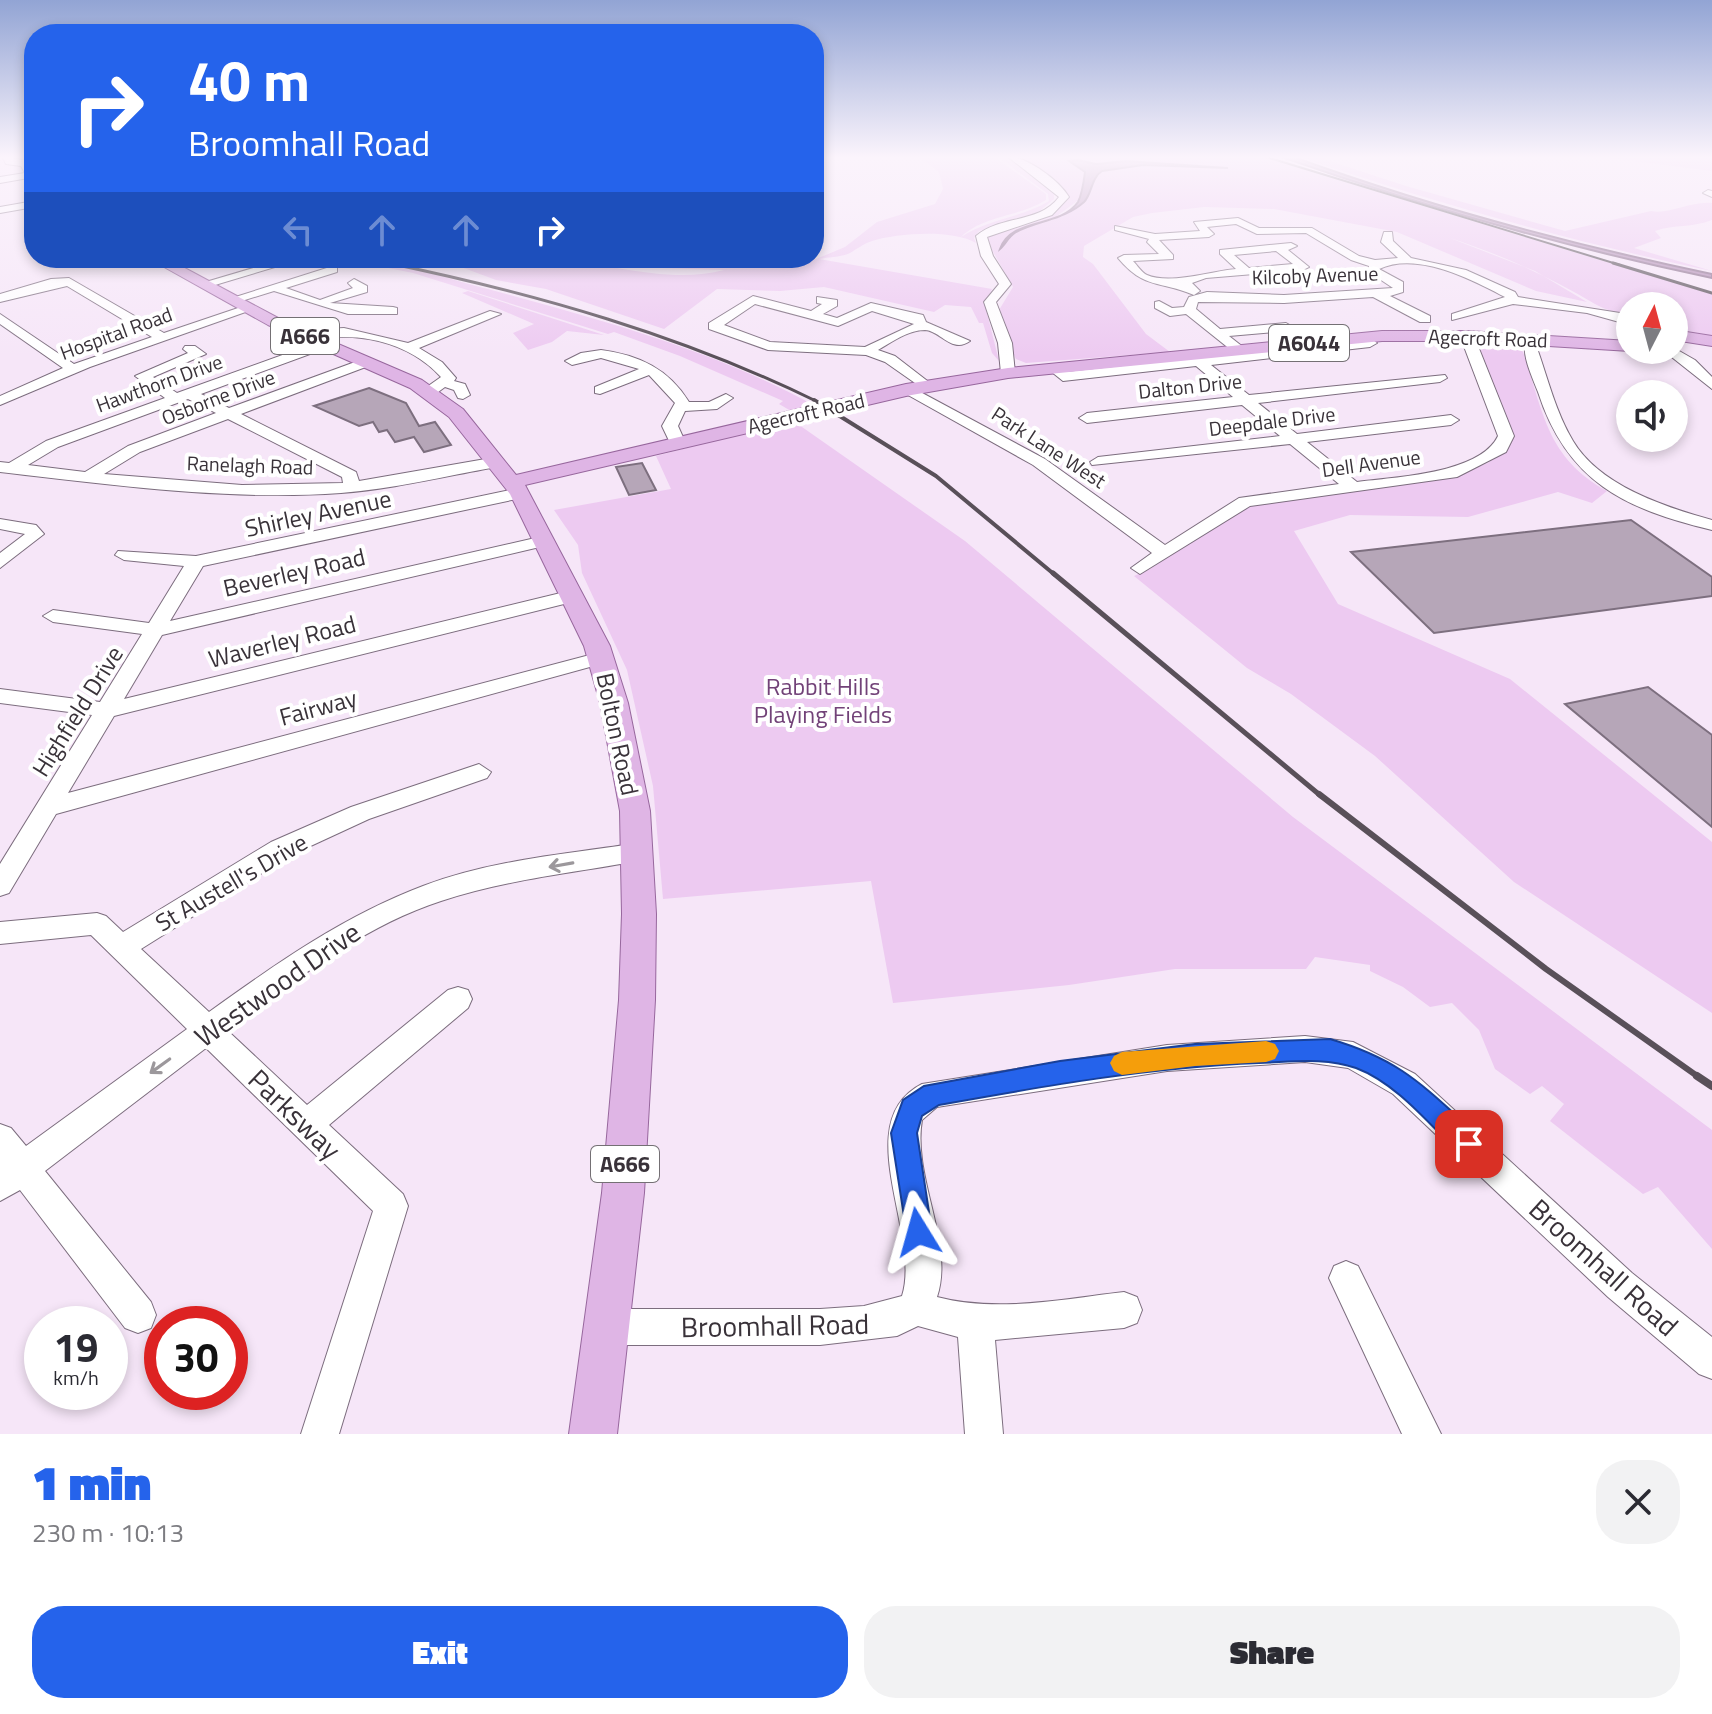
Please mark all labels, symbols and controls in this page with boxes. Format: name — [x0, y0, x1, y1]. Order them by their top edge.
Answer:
text: 40 m — [188, 38, 310, 123]
icon: right — [56, 56, 160, 160]
text: Broomhall Road — [188, 115, 430, 170]
icon: left — [276, 208, 320, 252]
icon: ahead — [360, 208, 404, 252]
icon: ahead — [444, 208, 488, 252]
icon: right — [528, 208, 572, 252]
street label: Kilcoby Avenue — [1251, 257, 1379, 293]
north arrow — [1616, 292, 1688, 364]
map controls — [1616, 292, 1688, 452]
street label: Hospital Road — [55, 298, 177, 368]
road number: A666 — [271, 318, 339, 354]
street label: Agecroft Road — [1428, 320, 1548, 356]
road number: A6044 — [1269, 325, 1349, 361]
street label: Hawthorn Drive — [91, 346, 227, 420]
street label: Osborne Drive — [157, 361, 279, 433]
street label: Dalton Drive — [1137, 365, 1243, 407]
button: sound — [1616, 380, 1688, 452]
street label: Agecroft Road — [744, 384, 868, 442]
street label: Park Lane West — [986, 398, 1112, 496]
street label: Deepdale Drive — [1207, 398, 1337, 444]
street label: Dell Avenue — [1320, 441, 1422, 485]
street label: Ranelagh Road — [186, 447, 314, 483]
street label: Shirley Avenue — [241, 480, 395, 546]
street label: Beverley Road — [219, 538, 369, 606]
street label: Waverley Road — [204, 605, 360, 677]
street label: Highfield Drive — [23, 639, 131, 783]
park label: Rabbit Hills Playing Fields — [754, 668, 892, 732]
street label: Bolton Road — [587, 669, 649, 799]
street label: Fairway — [275, 679, 361, 735]
street label: St Austell's Drive — [148, 824, 314, 940]
one-way arrow — [549, 858, 574, 873]
street label: Westwood Drive — [185, 911, 369, 1057]
one-way arrow — [150, 1058, 171, 1075]
street label: Parksway — [239, 1059, 351, 1169]
pin — [1435, 1110, 1503, 1178]
icon: arrive — [1447, 1122, 1491, 1166]
road number: A666 — [591, 1146, 659, 1182]
street label: Broomhall Road — [1520, 1188, 1688, 1346]
position arrow — [876, 1190, 960, 1274]
street label: Broomhall Road — [680, 1302, 870, 1348]
speed limit sign: 30 — [144, 1306, 248, 1410]
text: 19 — [54, 1317, 98, 1378]
text: km/h — [53, 1362, 99, 1393]
text: 1 min — [32, 1446, 151, 1519]
button: close — [1596, 1460, 1680, 1544]
text: 230 m · 10:13 — [32, 1513, 184, 1552]
button: Exit — [32, 1606, 848, 1698]
button: Share — [864, 1606, 1680, 1698]

